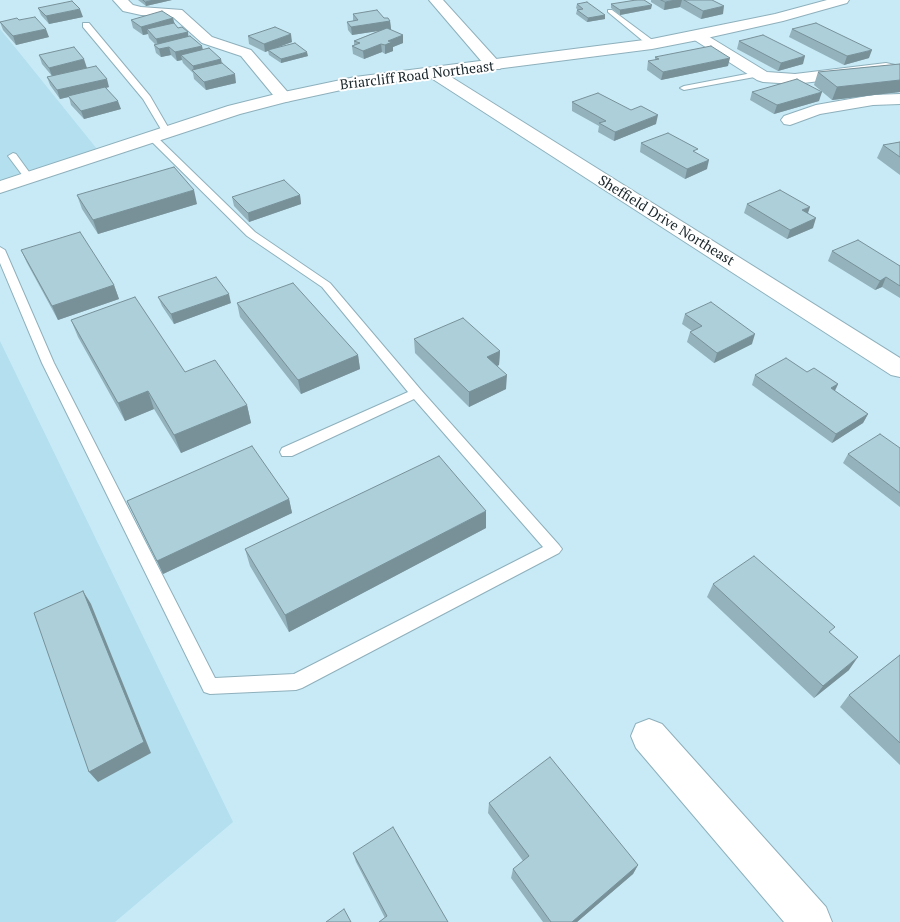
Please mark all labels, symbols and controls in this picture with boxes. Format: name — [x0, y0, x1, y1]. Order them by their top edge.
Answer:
street label: Briarcliff Road Northeast — [339, 58, 495, 94]
street label: Sheffield Drive Northeast — [595, 172, 737, 270]

